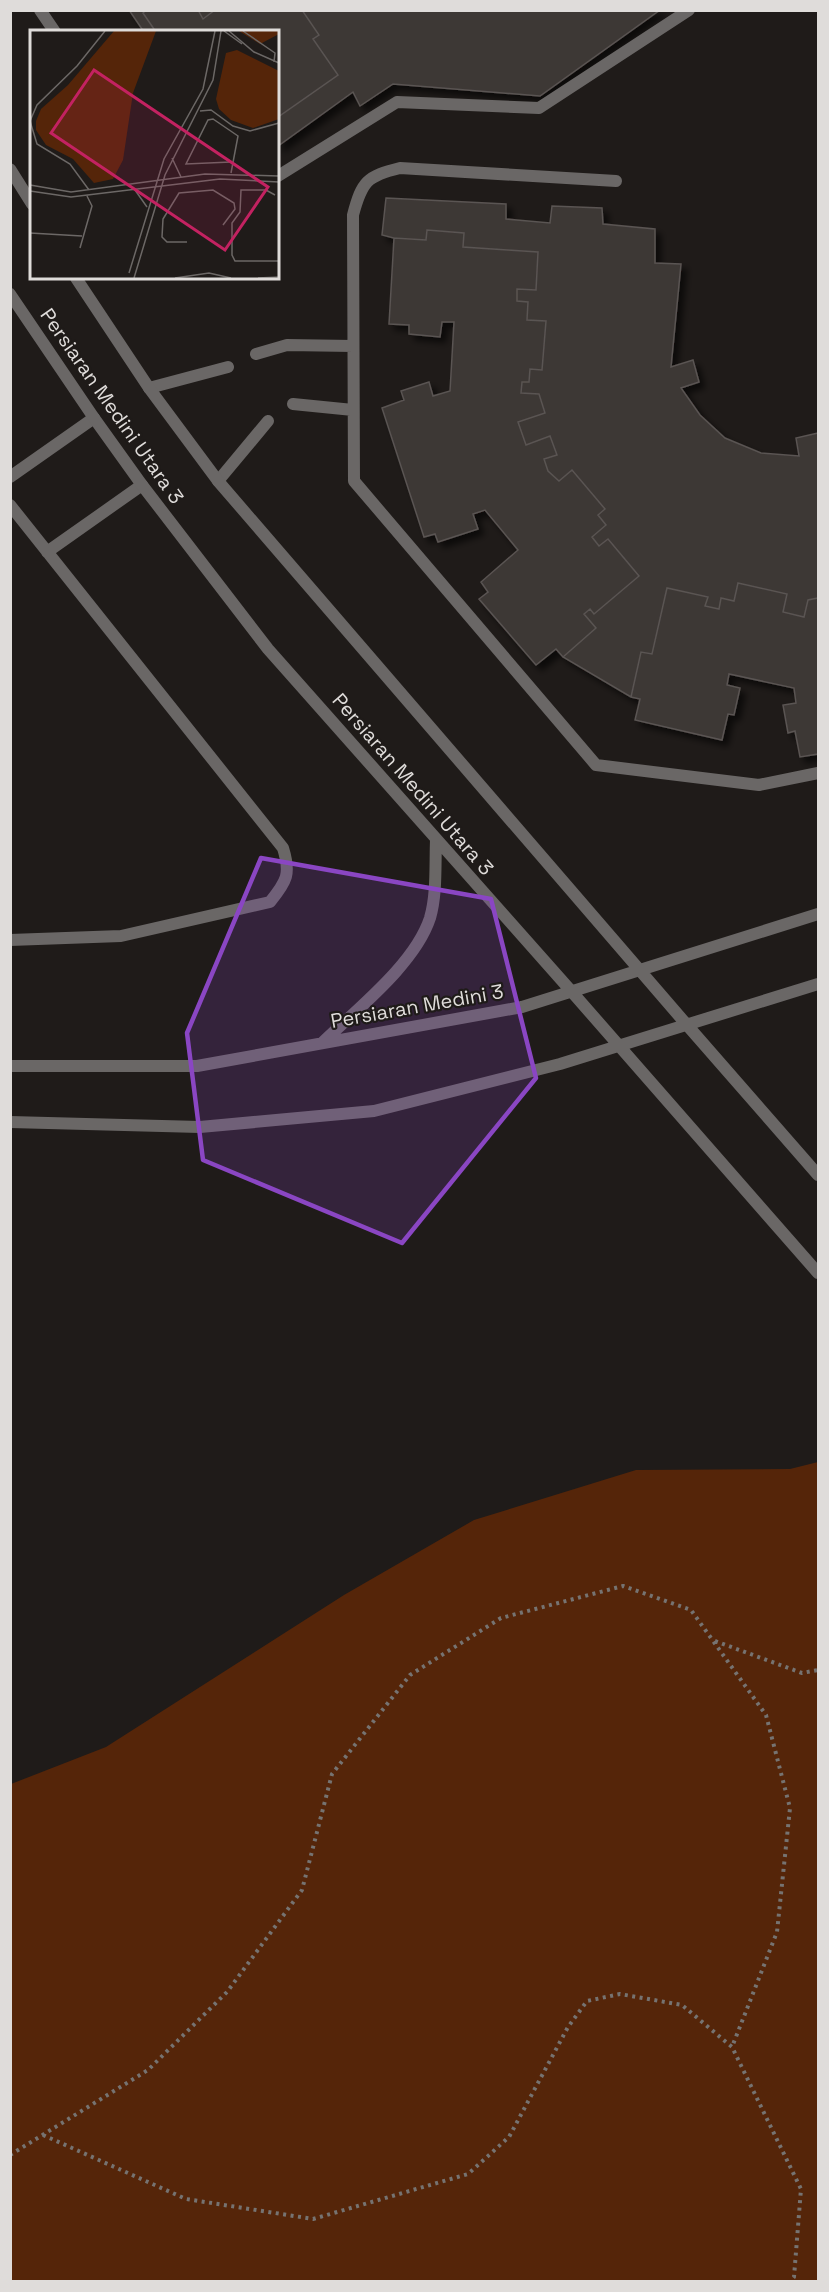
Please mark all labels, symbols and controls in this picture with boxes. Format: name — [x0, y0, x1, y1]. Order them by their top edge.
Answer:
inset map — [30, 30, 279, 279]
street label: Persiaran Medini Utara 3 — [35, 303, 189, 509]
street label: Persiaran Medini Utara 3 — [327, 688, 499, 880]
street label: Persiaran Medini 3 — [328, 978, 506, 1034]

